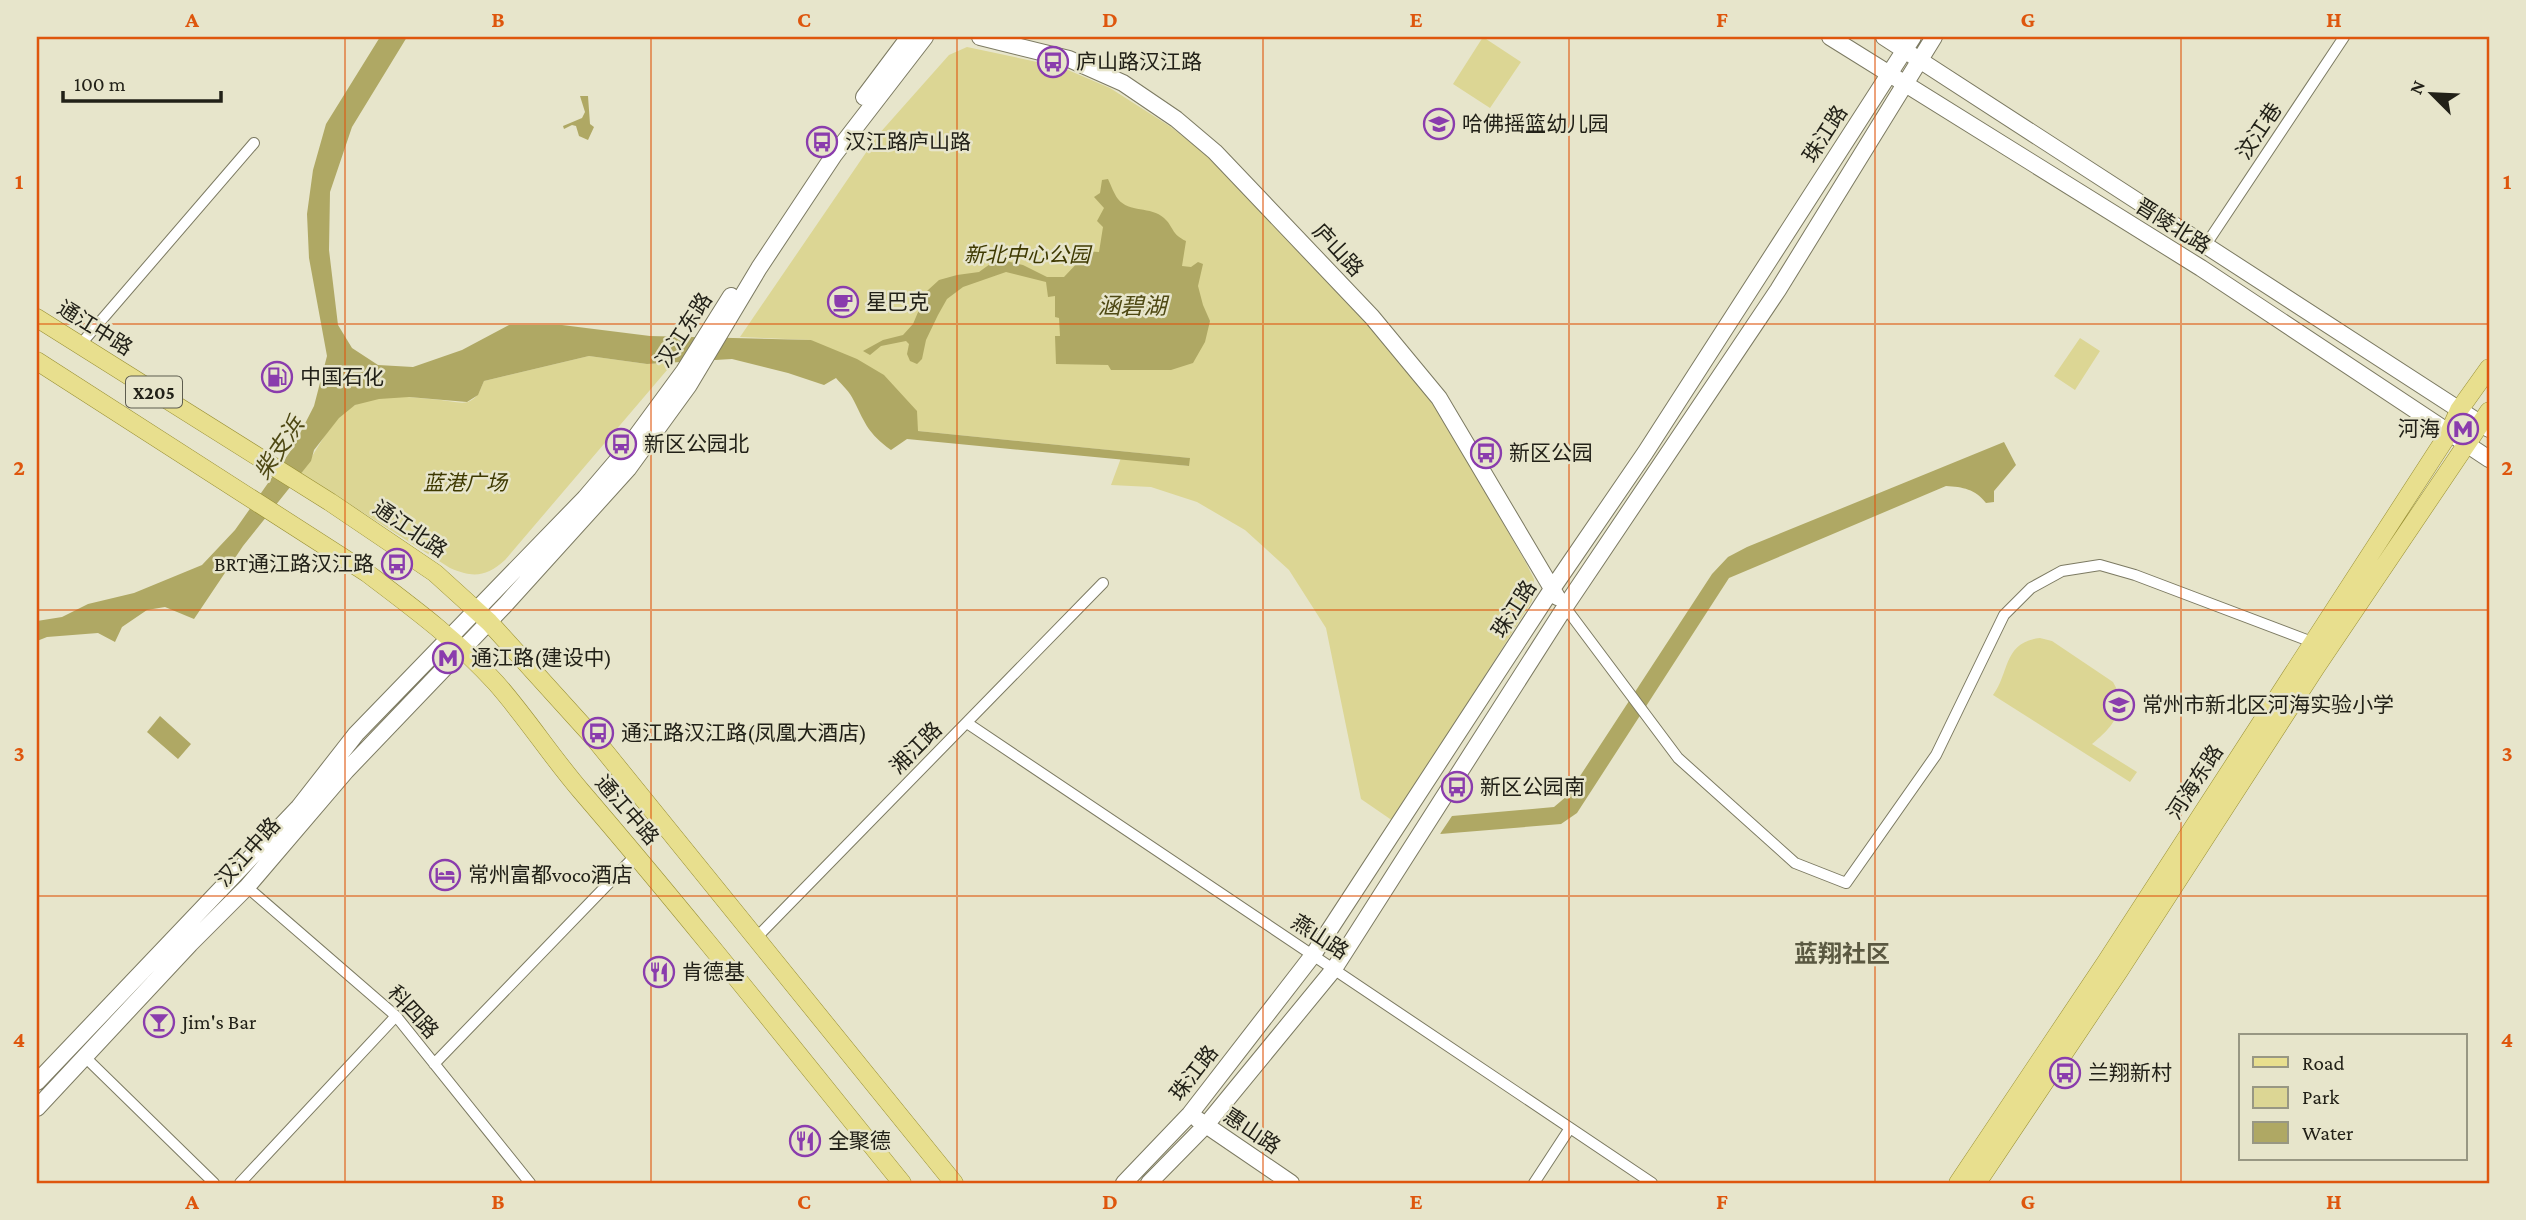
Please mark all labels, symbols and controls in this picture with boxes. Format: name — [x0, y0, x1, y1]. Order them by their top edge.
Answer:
text: A — [184, 6, 199, 32]
text: B — [491, 6, 505, 32]
text: C — [797, 6, 811, 32]
text: D — [1102, 6, 1118, 32]
text: E — [1409, 6, 1423, 32]
text: F — [1716, 6, 1728, 32]
text: G — [2021, 6, 2036, 32]
text: H — [2326, 6, 2342, 32]
bus stop icon: 庐山路汉江路 — [1036, 45, 1070, 79]
place label: 庐山路汉江路 — [1076, 50, 1202, 74]
scale bar — [63, 60, 220, 104]
north arrow — [2396, 60, 2466, 130]
text: 100 m — [74, 72, 126, 96]
text: N — [2405, 77, 2429, 97]
street label: 汶江巷 — [2231, 98, 2287, 164]
street label: 珠江路 — [1798, 101, 1852, 167]
school or university icon: 哈佛摇篮幼儿园 — [1422, 107, 1456, 141]
place label: 哈佛摇篮幼儿园 — [1462, 112, 1609, 136]
bus stop icon: 汉江路庐山路 — [805, 125, 839, 159]
place label: 汉江路庐山路 — [845, 130, 971, 154]
text: 1 — [15, 168, 24, 194]
text: 1 — [2503, 168, 2512, 194]
street label: 晋陵北路 — [2131, 194, 2215, 258]
street label: 庐山路 — [1308, 219, 1368, 281]
park label: 新北中心公园 — [964, 243, 1093, 267]
cafe icon: 星巴克 — [826, 285, 860, 319]
street label: 汉江东路 — [651, 288, 717, 372]
place label: 星巴克 — [866, 290, 929, 314]
water label: 涵碧湖 — [1098, 293, 1170, 319]
street label: 通江中路 — [53, 296, 137, 360]
fuel station icon: 中国石化 — [260, 360, 294, 394]
place label: 中国石化 — [300, 365, 384, 389]
road number: X205 — [126, 376, 182, 408]
water label: 柴支浜 — [249, 410, 310, 484]
metro station icon: 河海 — [2446, 412, 2480, 446]
place label: 河海 — [2398, 417, 2440, 441]
bus stop icon: 新区公园北 — [604, 427, 638, 461]
place label: 新区公园北 — [644, 432, 749, 456]
bus stop icon: 新区公园 — [1469, 436, 1503, 470]
place label: 新区公园 — [1509, 441, 1593, 465]
text: 2 — [13, 454, 25, 480]
text: 2 — [2501, 454, 2513, 480]
park label: 蓝港广场 — [423, 471, 509, 495]
street label: 通江北路 — [368, 496, 452, 562]
bus stop icon: BRT通江路汉江路 — [380, 547, 414, 581]
place label: BRT通江路汉江路 — [214, 552, 374, 576]
street label: 珠江路 — [1487, 576, 1541, 642]
metro station icon: 通江路(建设中) — [431, 641, 465, 675]
place label: 通江路(建设中) — [471, 646, 612, 670]
school or university icon: 常州市新北区河海实验小学 — [2102, 688, 2136, 722]
place label: 常州市新北区河海实验小学 — [2142, 693, 2394, 717]
bus stop icon: 通江路汉江路(凤凰大酒店) — [581, 716, 615, 750]
street label: 湘江路 — [885, 717, 947, 779]
place label: 通江路汉江路(凤凰大酒店) — [621, 721, 867, 745]
text: 3 — [13, 740, 25, 766]
street label: 河海东路 — [2162, 740, 2228, 824]
text: 3 — [2501, 740, 2513, 766]
street label: 通江中路 — [590, 770, 664, 850]
bus stop icon: 新区公园南 — [1440, 770, 1474, 804]
place label: 新区公园南 — [1480, 775, 1585, 799]
street label: 汉江中路 — [211, 813, 285, 891]
hotel icon: 常州富都voco酒店 — [428, 858, 462, 892]
place label: 常州富都voco酒店 — [468, 863, 633, 887]
street label: 燕山路 — [1287, 910, 1353, 964]
district label: 蓝翔社区 — [1794, 940, 1890, 967]
restaurant icon: 肯德基 — [642, 955, 676, 989]
place label: 肯德基 — [682, 960, 745, 984]
street label: 科四路 — [383, 981, 443, 1043]
bar icon: Jim's Bar — [142, 1005, 176, 1039]
place label: Jim's Bar — [180, 1010, 257, 1034]
text: 4 — [13, 1026, 25, 1052]
text: 4 — [2501, 1026, 2513, 1052]
legend — [2239, 1034, 2466, 1160]
street label: 珠江路 — [1165, 1041, 1223, 1105]
text: Road — [2302, 1051, 2345, 1075]
bus stop icon: 兰翔新村 — [2048, 1056, 2082, 1090]
place label: 兰翔新村 — [2088, 1061, 2172, 1085]
text: Park — [2302, 1085, 2339, 1109]
street label: 惠山路 — [1219, 1103, 1285, 1159]
text: Water — [2302, 1121, 2354, 1145]
restaurant icon: 全聚德 — [788, 1124, 822, 1158]
place label: 全聚德 — [828, 1129, 891, 1153]
text: A — [184, 1188, 199, 1214]
text: B — [491, 1188, 505, 1214]
text: C — [797, 1188, 811, 1214]
text: D — [1102, 1188, 1118, 1214]
text: E — [1409, 1188, 1423, 1214]
text: F — [1716, 1188, 1728, 1214]
text: G — [2021, 1188, 2036, 1214]
text: H — [2326, 1188, 2342, 1214]

